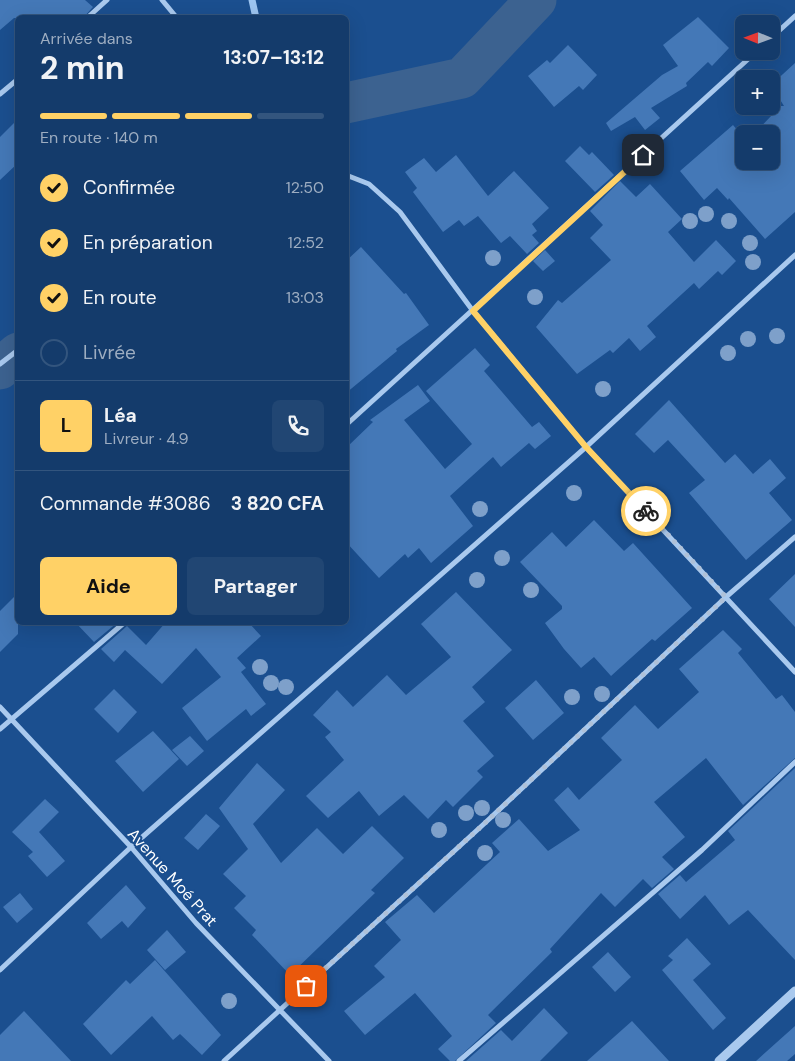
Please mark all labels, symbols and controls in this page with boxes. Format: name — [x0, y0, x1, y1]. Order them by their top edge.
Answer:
north arrow — [735, 15, 780, 60]
map controls — [735, 15, 780, 170]
text: Arrivée dans — [40, 28, 133, 49]
text: 13:07–13:12 — [223, 45, 324, 70]
text: 2 min — [40, 47, 125, 89]
button: + — [735, 70, 780, 115]
button: − — [735, 125, 780, 170]
text: En route · 140 m — [40, 127, 158, 148]
pin — [622, 134, 664, 176]
icon: home — [629, 141, 657, 169]
icon: check — [40, 174, 68, 202]
text: Confirmée — [83, 175, 175, 200]
text: 12:50 — [286, 177, 324, 198]
icon: check — [40, 229, 68, 257]
text: En préparation — [83, 230, 213, 255]
text: 12:52 — [288, 232, 324, 253]
icon: check — [40, 284, 68, 312]
text: En route — [83, 285, 157, 310]
text: 13:03 — [286, 287, 324, 308]
text: Livrée — [83, 340, 136, 365]
button: phone — [272, 400, 324, 452]
text: Léa — [104, 403, 137, 428]
text: L — [61, 413, 71, 438]
text: Livreur · 4.9 — [104, 428, 189, 449]
courier — [621, 486, 671, 536]
text: Commande #3086 — [40, 491, 211, 516]
text: 3 820 CFA — [231, 491, 324, 516]
icon: bike — [632, 497, 660, 525]
button: Aide — [40, 557, 177, 615]
button: Partager — [187, 557, 324, 615]
street label: Avenue Moé Prat — [123, 824, 222, 931]
pin — [285, 965, 327, 1007]
icon: bag — [292, 972, 320, 1000]

